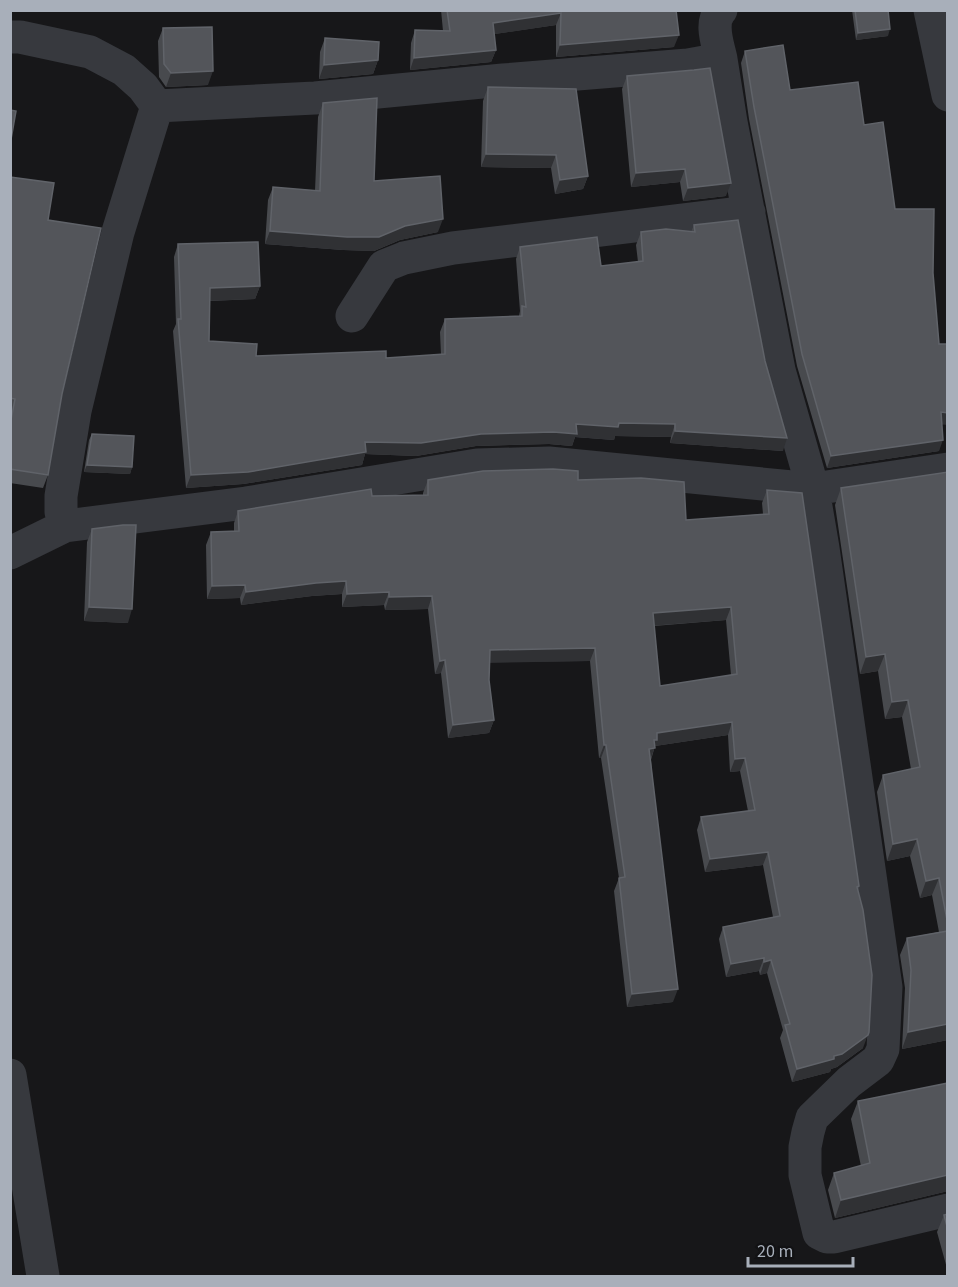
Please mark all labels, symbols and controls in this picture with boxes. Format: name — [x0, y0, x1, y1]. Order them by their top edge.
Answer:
scale bar — [748, 1230, 853, 1268]
text: 20 m — [757, 1239, 793, 1264]

